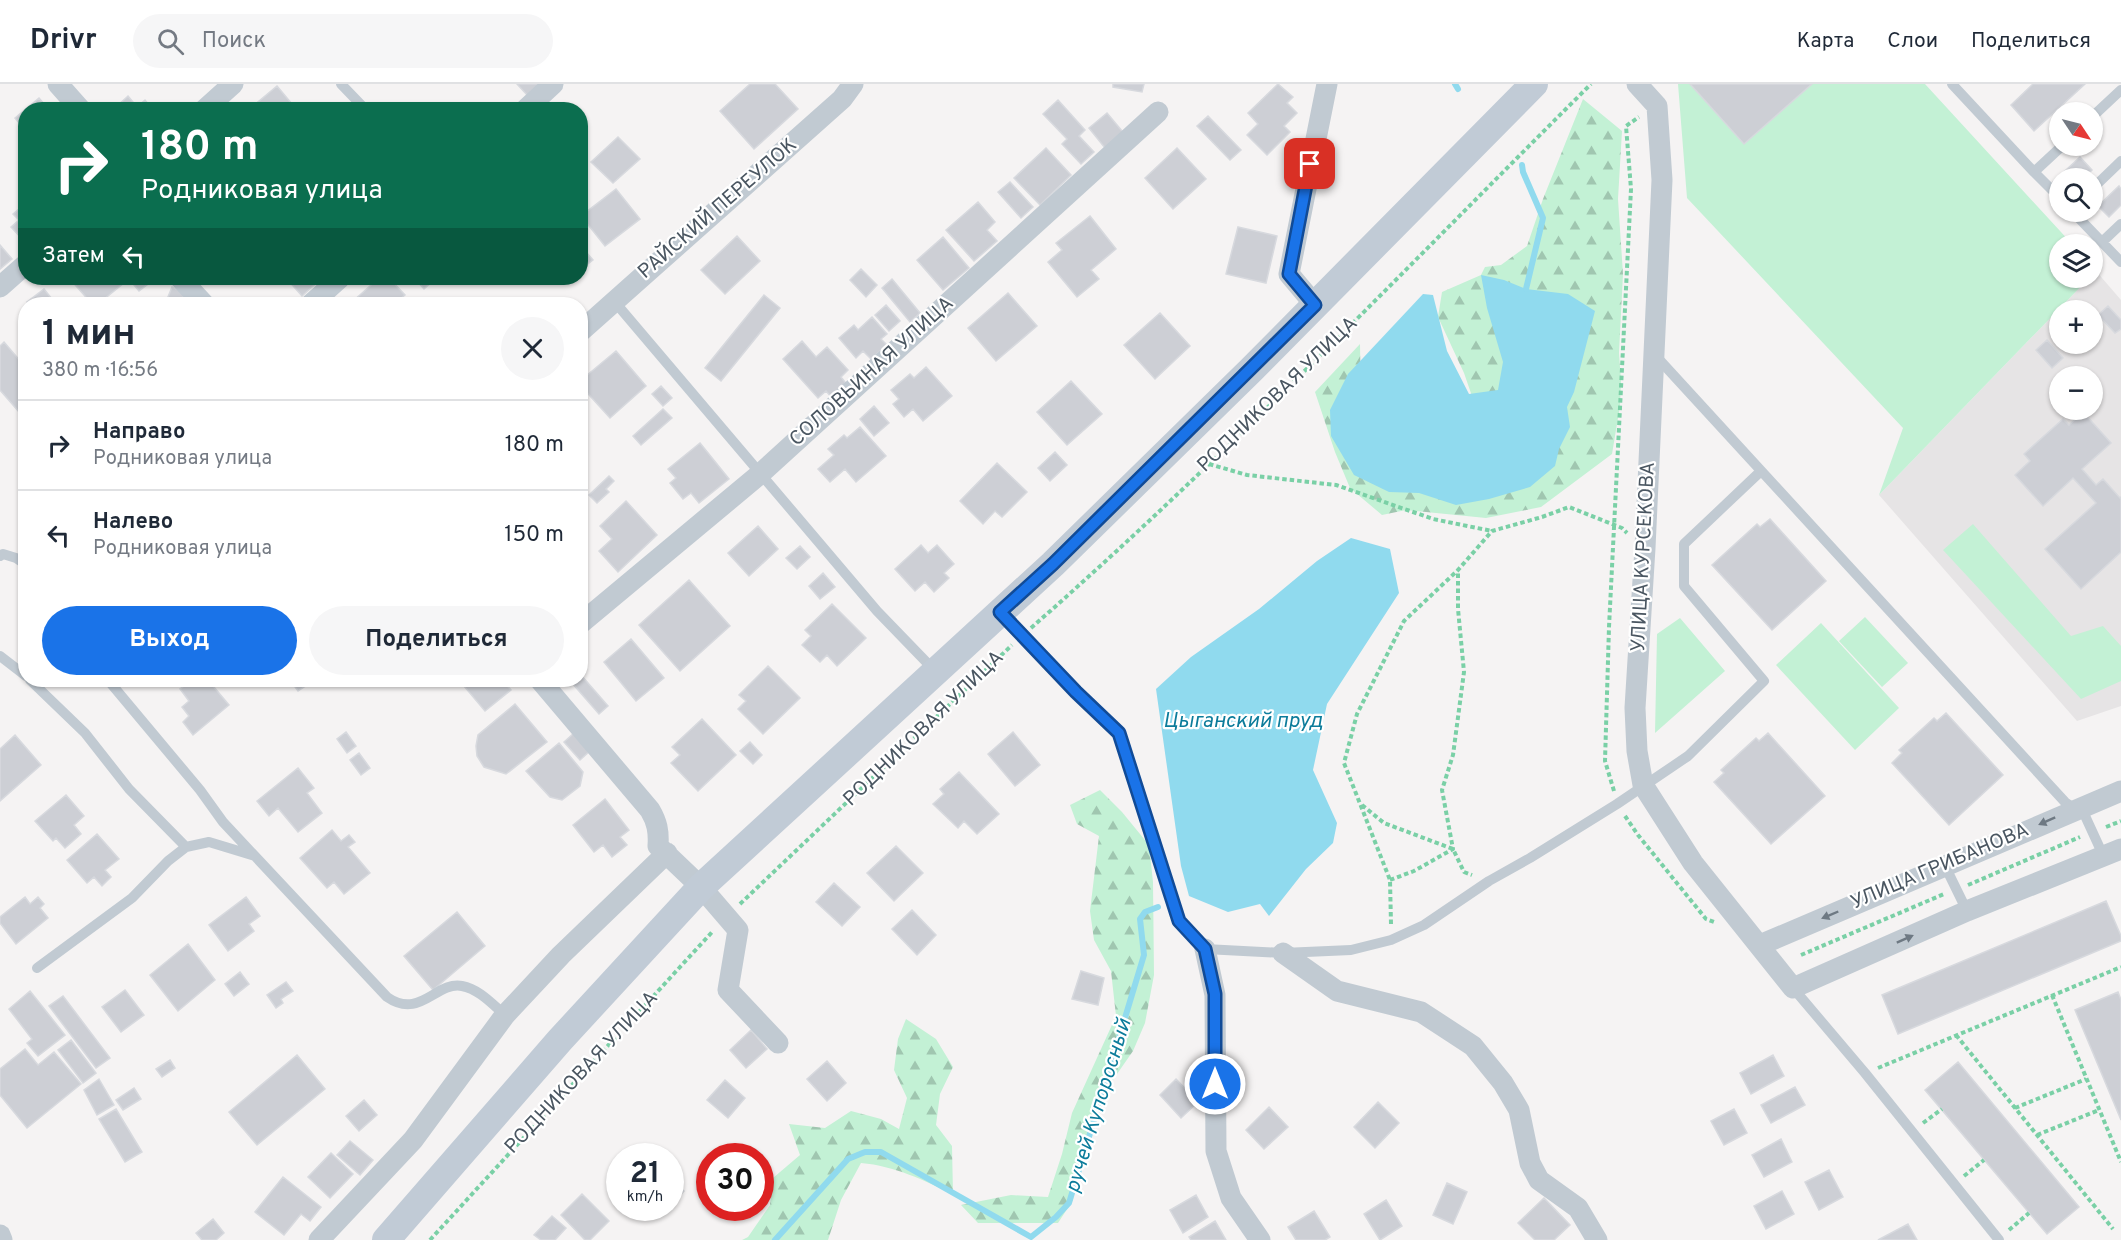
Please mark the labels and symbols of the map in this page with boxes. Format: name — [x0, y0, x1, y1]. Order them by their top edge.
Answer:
north arrow — [2049, 102, 2103, 156]
street label: РАЙСКИЙ ПЕРЕУЛОК — [632, 131, 803, 285]
pin — [1284, 138, 1335, 189]
street label: СОЛОВЬИНАЯ УЛИЦА — [784, 291, 960, 453]
street label: РОДНИКОВАЯ УЛИЦА — [1192, 311, 1364, 479]
street label: УЛИЦА КУРСЕКОВА — [1626, 461, 1662, 653]
street label: РОДНИКОВАЯ УЛИЦА — [838, 645, 1010, 813]
water label: Цыганский пруд — [1163, 708, 1323, 735]
one-way arrow — [2038, 816, 2056, 826]
street label: УЛИЦА ГРИБАНОВА — [1847, 818, 2033, 916]
one-way arrow — [1820, 910, 1838, 920]
one-way arrow — [1896, 934, 1914, 944]
street label: РОДНИКОВАЯ УЛИЦА — [500, 986, 664, 1160]
water label: ручей Купоросный — [1060, 1015, 1139, 1196]
position arrow — [1183, 1052, 1247, 1116]
speed limit sign: 30 — [696, 1143, 774, 1221]

